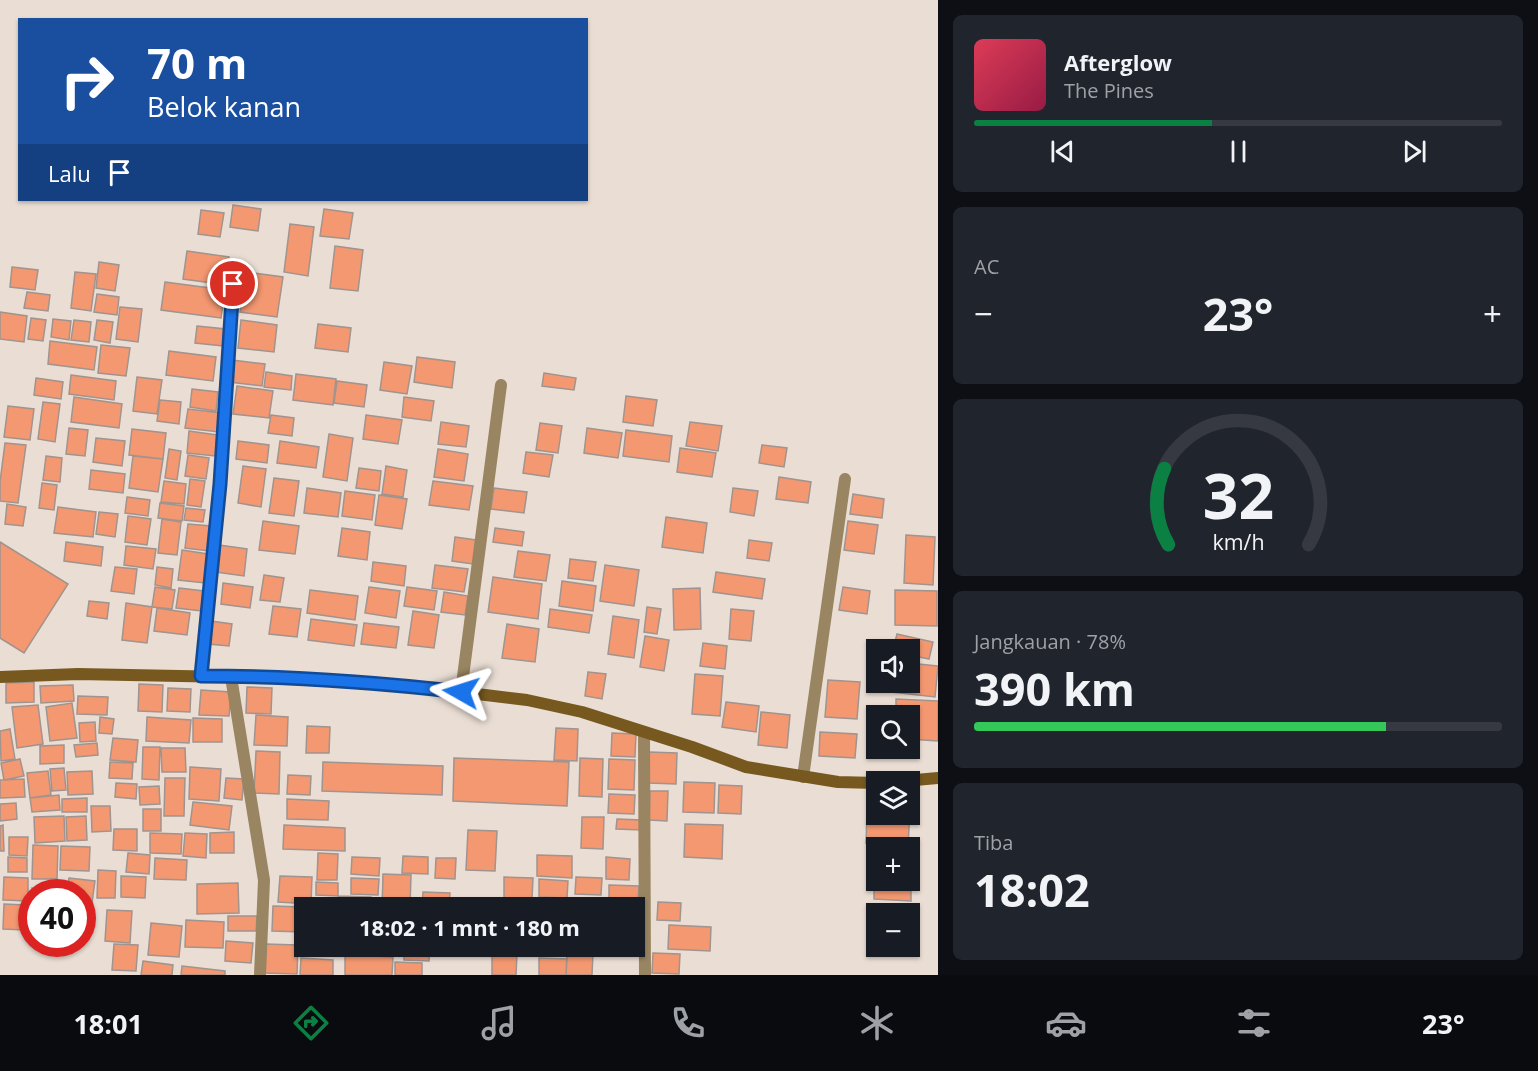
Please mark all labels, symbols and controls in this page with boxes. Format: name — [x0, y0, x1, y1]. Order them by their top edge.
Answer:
text: 70 m — [147, 34, 247, 91]
icon: right — [48, 42, 126, 120]
text: Afterglow — [1064, 47, 1172, 77]
text: The Pines — [1064, 77, 1154, 104]
text: Belok kanan — [147, 88, 301, 125]
icon: previous — [1046, 135, 1079, 168]
icon: pause — [1222, 135, 1255, 168]
icon: next — [1398, 135, 1431, 168]
icon: arrive — [103, 156, 136, 189]
text: Lalu — [48, 158, 91, 188]
text: AC — [974, 253, 999, 280]
pin — [207, 258, 258, 309]
icon: arrive — [216, 267, 249, 300]
text: 23° — [1203, 283, 1273, 344]
text: − — [974, 291, 993, 336]
text: + — [1483, 291, 1502, 336]
text: 32 — [1202, 452, 1274, 537]
text: km/h — [1212, 527, 1264, 556]
text: Jangkauan · 78% — [974, 628, 1126, 655]
map controls — [866, 639, 920, 957]
button: sound — [866, 639, 920, 693]
text: 390 km — [974, 658, 1135, 719]
position arrow — [429, 660, 493, 724]
button: search — [866, 705, 920, 759]
button: layers — [866, 771, 920, 825]
text: Tiba — [974, 829, 1013, 856]
button: + — [866, 837, 920, 891]
text: 18:02 — [974, 859, 1090, 920]
speed limit sign: 40 — [18, 879, 96, 957]
button: − — [866, 903, 920, 957]
text: 18:02 · 1 mnt · 180 m — [359, 912, 580, 942]
icon: directions — [290, 1002, 332, 1044]
icon: music — [478, 1002, 520, 1044]
icon: phone — [667, 1002, 709, 1044]
icon: climate — [856, 1002, 898, 1044]
icon: car — [1045, 1002, 1087, 1044]
icon: filters — [1233, 1002, 1275, 1044]
text: 18:01 — [73, 1005, 143, 1042]
text: 23° — [1422, 1005, 1465, 1042]

